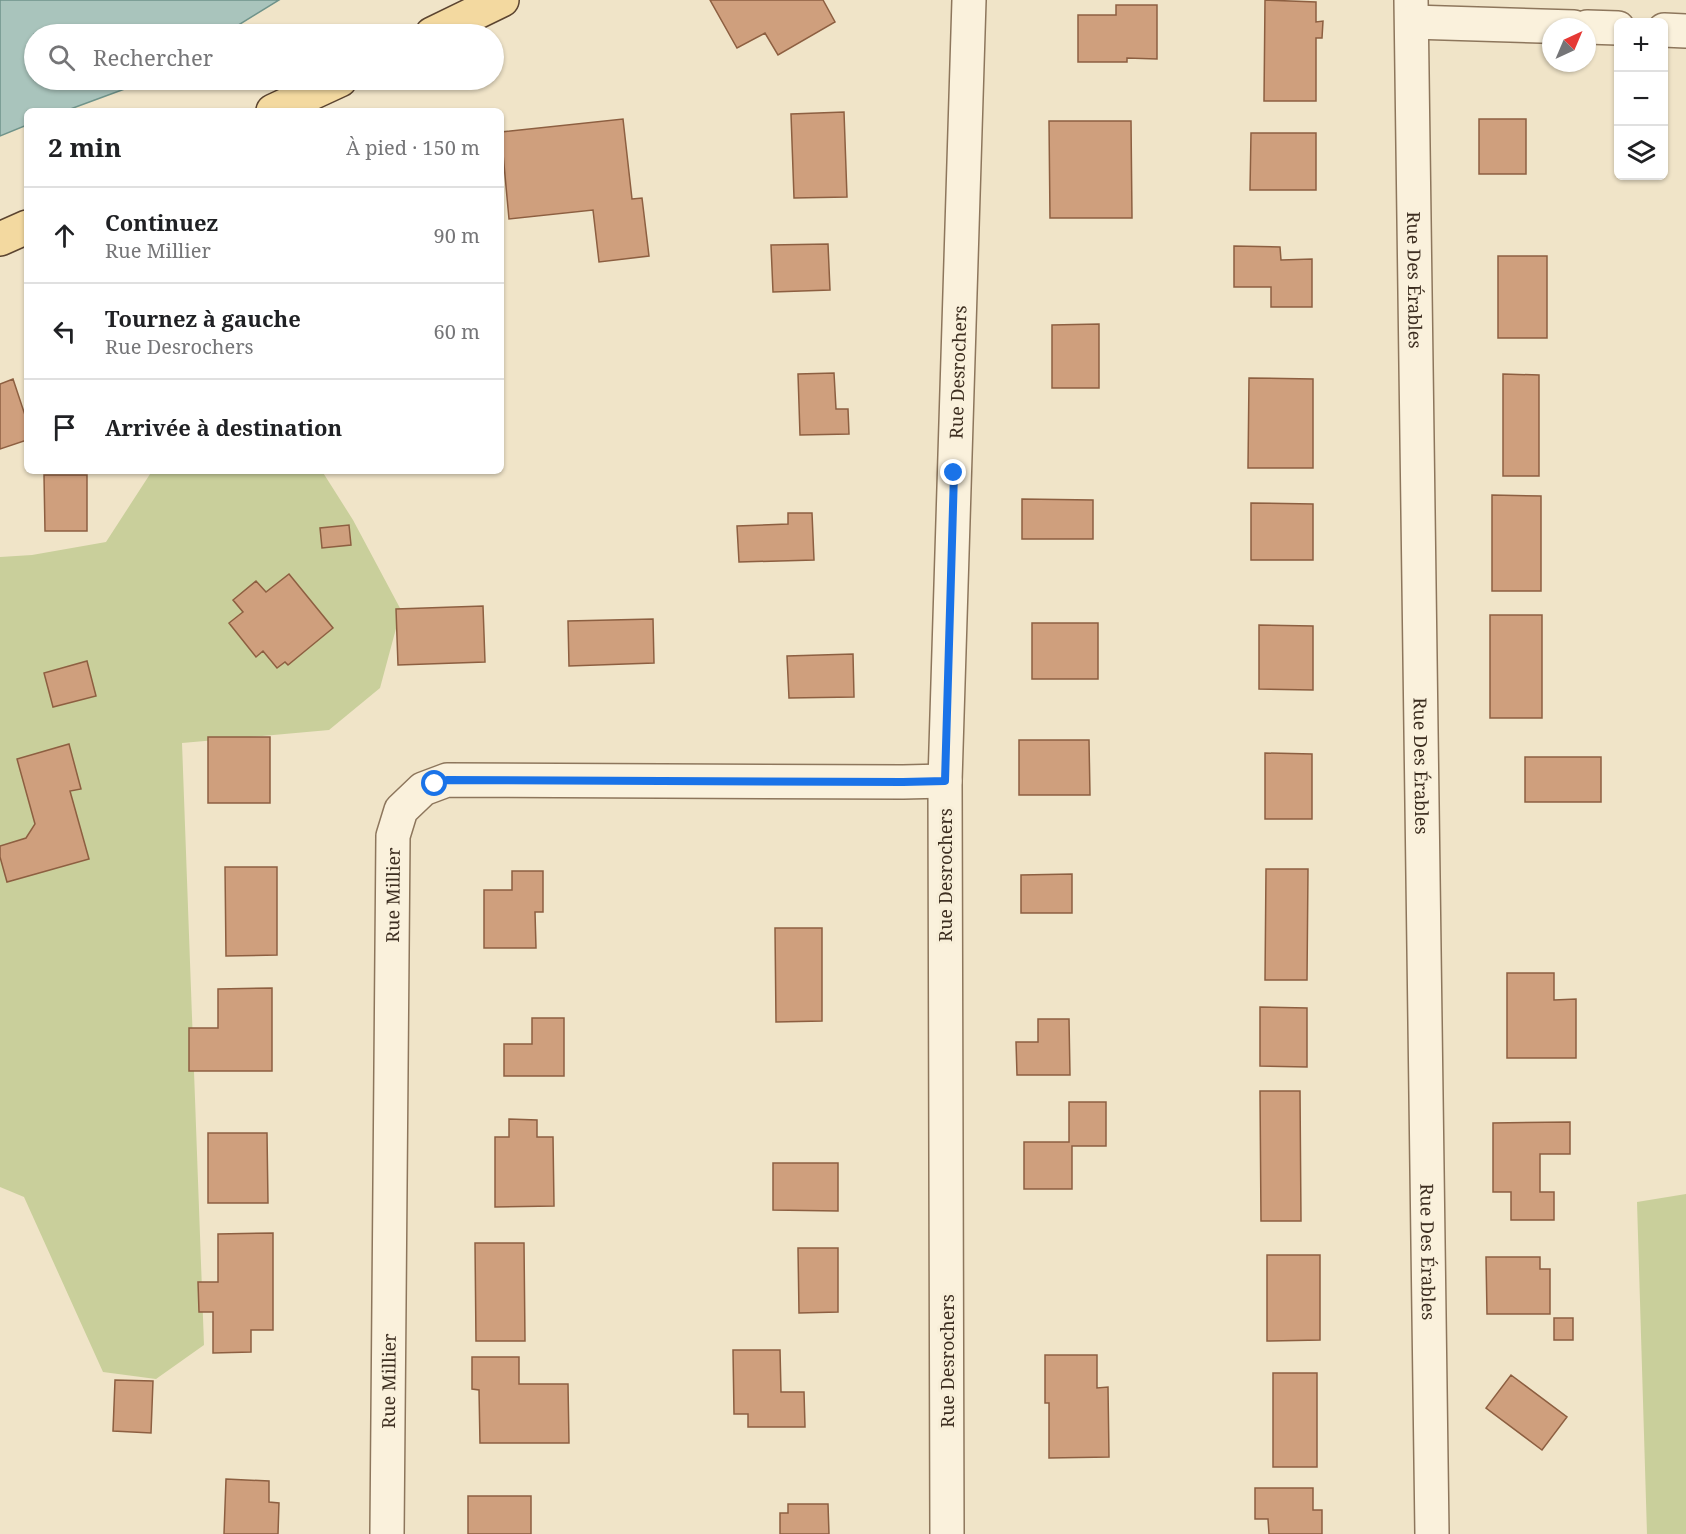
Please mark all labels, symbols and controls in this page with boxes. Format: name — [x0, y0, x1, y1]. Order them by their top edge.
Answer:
north arrow — [1542, 18, 1596, 72]
map controls — [1614, 18, 1668, 180]
button: + — [1614, 18, 1668, 72]
search box — [24, 24, 504, 90]
icon: search — [45, 41, 78, 74]
text: Rechercher — [93, 42, 213, 72]
button: − — [1614, 72, 1668, 126]
button: layers — [1614, 126, 1668, 180]
text: 2 min — [48, 129, 122, 165]
text: À pied · 150 m — [346, 134, 480, 161]
text: Continuez — [105, 207, 218, 237]
street label: Rue Des Érables — [1402, 211, 1428, 349]
icon: ahead — [48, 219, 81, 252]
text: 90 m — [434, 222, 480, 249]
text: Rue Millier — [105, 237, 211, 264]
text: Tournez à gauche — [105, 303, 301, 333]
street label: Rue Desrochers — [944, 305, 972, 439]
icon: left — [48, 315, 81, 348]
text: 60 m — [434, 318, 480, 345]
text: Rue Desrochers — [105, 333, 254, 360]
icon: arrive — [48, 411, 81, 444]
text: Arrivée à destination — [105, 412, 342, 442]
route end — [940, 459, 966, 485]
street label: Rue Des Érables — [1409, 697, 1434, 835]
route start — [421, 770, 447, 796]
street label: Rue Desrochers — [933, 808, 957, 942]
street label: Rue Millier — [380, 847, 405, 943]
street label: Rue Des Érables — [1415, 1183, 1441, 1321]
street label: Rue Desrochers — [935, 1294, 959, 1428]
street label: Rue Millier — [376, 1333, 401, 1429]

